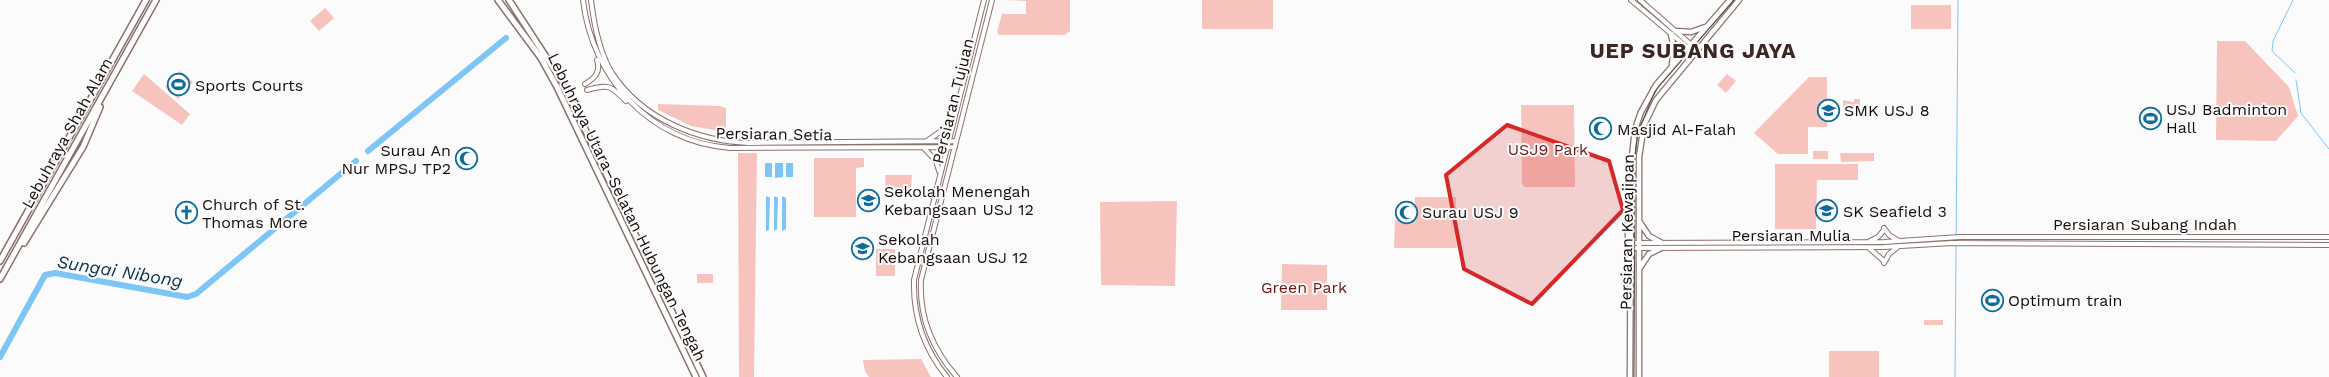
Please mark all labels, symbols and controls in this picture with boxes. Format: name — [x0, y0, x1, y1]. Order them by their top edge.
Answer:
street label: Persiaran Tujuan — [928, 36, 978, 166]
district label: UEP SUBANG JAYA — [1590, 38, 1796, 63]
street label: Lebuhraya Utara–Selatan Hubungan Tengah — [544, 50, 710, 364]
street label: Lebuhraya Shah Alam — [18, 54, 116, 212]
sports icon: Sports Courts — [167, 73, 191, 97]
place label: Sports Courts — [195, 76, 303, 95]
school or university icon: SMK USJ 8 — [1816, 98, 1840, 122]
place label: USJ Badminton Hall — [2166, 100, 2287, 137]
place label: SMK USJ 8 — [1844, 101, 1930, 120]
sports icon: USJ Badminton Hall — [2138, 106, 2162, 130]
mosque icon: Masjid Al-Falah — [1589, 117, 1613, 141]
place label: Masjid Al-Falah — [1617, 120, 1736, 139]
street label: Persiaran Setia — [715, 123, 833, 145]
park label: USJ9 Park — [1508, 140, 1588, 159]
place label: Surau An Nur MPSJ TP2 — [341, 141, 451, 178]
mosque icon: Surau An Nur MPSJ TP2 — [455, 147, 479, 171]
street label: Persiaran Kewajipan — [1616, 154, 1638, 310]
place label: Sekolah Menengah Kebangsaan USJ 12 — [884, 182, 1034, 219]
school or university icon: Sekolah Menengah Kebangsaan USJ 12 — [856, 188, 880, 212]
place label: Church of St. Thomas More — [202, 195, 308, 232]
school or university icon: SK Seafield 3 — [1815, 199, 1839, 223]
mosque icon: Surau USJ 9 — [1394, 200, 1418, 224]
church icon: Church of St. Thomas More — [174, 201, 198, 225]
place label: SK Seafield 3 — [1843, 202, 1947, 221]
place label: Surau USJ 9 — [1422, 203, 1519, 222]
street label: Persiaran Subang Indah — [2053, 215, 2237, 234]
street label: Persiaran Mulia — [1731, 226, 1851, 245]
place label: Sekolah Kebangsaan USJ 12 — [878, 230, 1028, 267]
school or university icon: Sekolah Kebangsaan USJ 12 — [850, 236, 874, 260]
water label: Sungai Nibong — [56, 251, 184, 291]
park label: Green Park — [1261, 278, 1347, 297]
sports icon: Optimum train — [1980, 288, 2004, 312]
place label: Optimum train — [2008, 291, 2122, 310]

